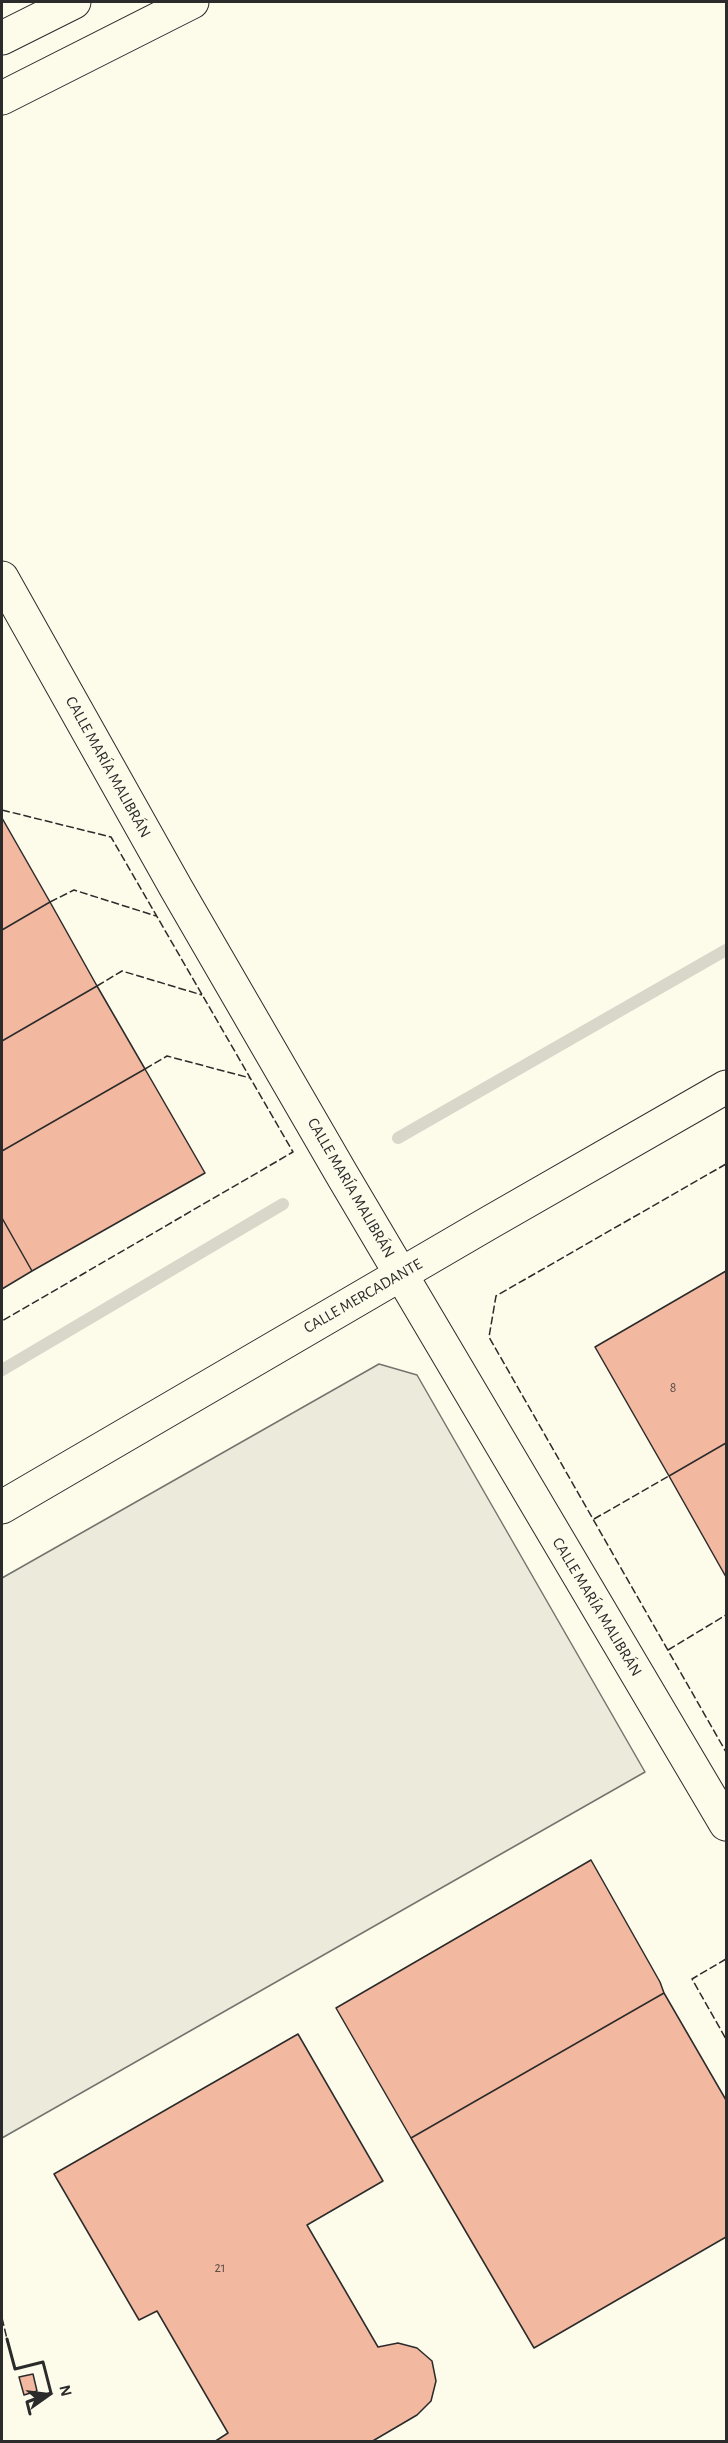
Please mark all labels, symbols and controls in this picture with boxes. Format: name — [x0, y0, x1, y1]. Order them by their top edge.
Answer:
street label: CALLE MARÍA MALIBRÁN — [61, 693, 155, 841]
street label: CALLE MARÍA MALIBRÁN — [303, 1115, 399, 1261]
street label: CALLE MERCADANTE — [300, 1254, 426, 1338]
house number: 8 — [670, 1380, 676, 1396]
street label: CALLE MARÍA MALIBRÁN — [548, 1534, 646, 1680]
house number: 21 — [214, 2260, 226, 2276]
north arrow — [18, 2365, 78, 2425]
text: N — [56, 2383, 75, 2398]

